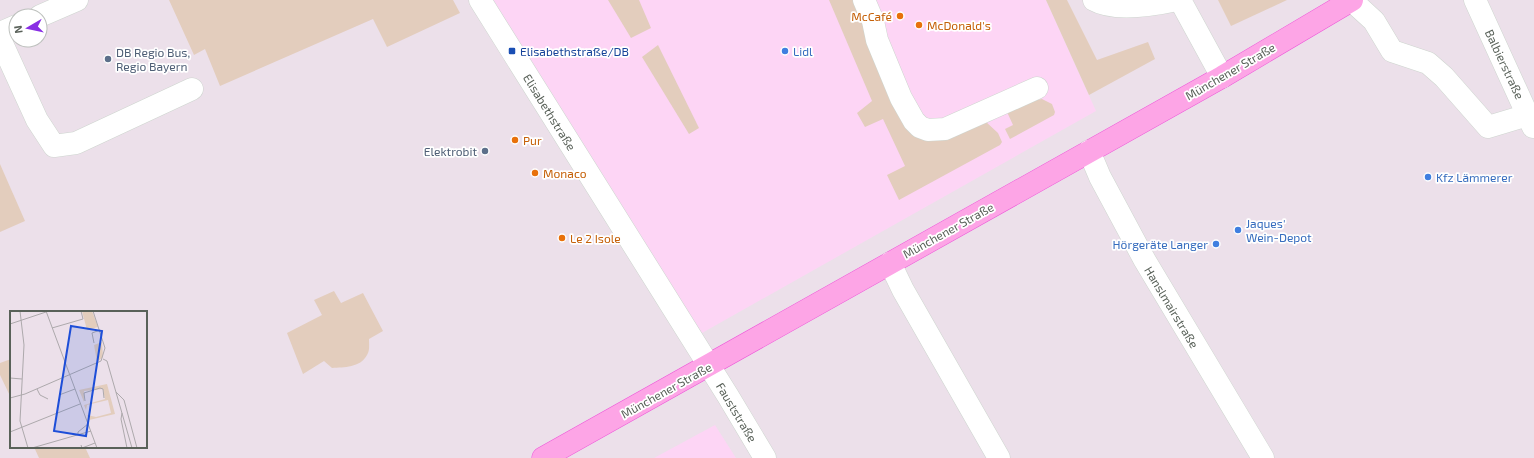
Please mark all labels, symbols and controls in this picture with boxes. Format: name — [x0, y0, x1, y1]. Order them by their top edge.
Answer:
north arrow — [8, 8, 48, 48]
place label: McCafé — [851, 9, 892, 23]
marker: McCafé — [895, 11, 905, 21]
place label: McDonald's — [927, 18, 991, 32]
marker: McDonald's — [914, 20, 924, 30]
text: N — [11, 25, 25, 35]
street label: Balbierstraße — [1483, 27, 1527, 101]
street label: Münchener Straße — [1183, 40, 1277, 102]
place label: Elisabethstraße/DB — [520, 44, 629, 58]
place label: Lidl — [793, 44, 813, 58]
place label: DB Regio Bus, Regio Bayern — [116, 45, 190, 73]
marker: Elisabethstraße/DB — [507, 46, 517, 56]
marker: Lidl — [780, 46, 790, 56]
marker: DB Regio Bus, Regio Bayern — [103, 54, 113, 64]
street label: Elisabethstraße — [521, 71, 579, 153]
place label: Pur — [523, 133, 542, 147]
marker: Pur — [510, 135, 520, 145]
place label: Elektrobit — [424, 144, 477, 158]
marker: Elektrobit — [480, 146, 490, 156]
place label: Monaco — [543, 166, 587, 180]
marker: Monaco — [530, 168, 540, 178]
place label: Kfz Lämmerer — [1436, 170, 1513, 184]
marker: Kfz Lämmerer — [1423, 172, 1433, 182]
street label: Münchener Straße — [900, 199, 996, 261]
place label: Jaques' Wein-Depot — [1246, 216, 1312, 244]
marker: Jaques' Wein-Depot — [1233, 225, 1243, 235]
place label: Le 2 Isole — [570, 231, 621, 245]
marker: Le 2 Isole — [557, 233, 567, 243]
place label: Hörgeräte Langer — [1113, 237, 1208, 251]
marker: Hörgeräte Langer — [1211, 239, 1221, 249]
street label: Hanslmairstraße — [1142, 264, 1202, 350]
inset map — [10, 311, 147, 448]
street label: Münchener Straße — [618, 359, 714, 421]
street label: Fauststraße — [714, 380, 760, 444]

